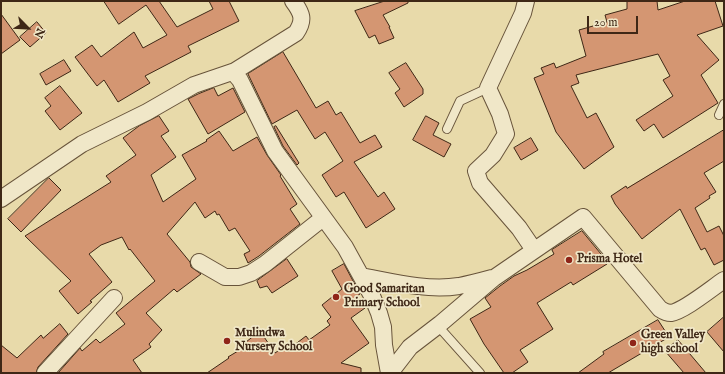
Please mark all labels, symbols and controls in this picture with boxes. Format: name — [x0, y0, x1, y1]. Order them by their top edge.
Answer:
north arrow — [8, 8, 48, 48]
scale bar — [589, 8, 640, 34]
text: 20 m — [594, 15, 617, 30]
text: N — [31, 26, 47, 40]
place label: Prisma Hotel — [577, 253, 642, 267]
marker: Prisma Hotel — [564, 255, 574, 265]
place label: Good Samaritan Primary School — [344, 283, 425, 311]
marker: Good Samaritan Primary School — [331, 292, 341, 302]
place label: Mulindwa Nursery School — [235, 327, 312, 355]
place label: Green Valley high school — [641, 329, 705, 357]
marker: Mulindwa Nursery School — [222, 336, 232, 346]
marker: Green Valley high school — [628, 338, 638, 348]

